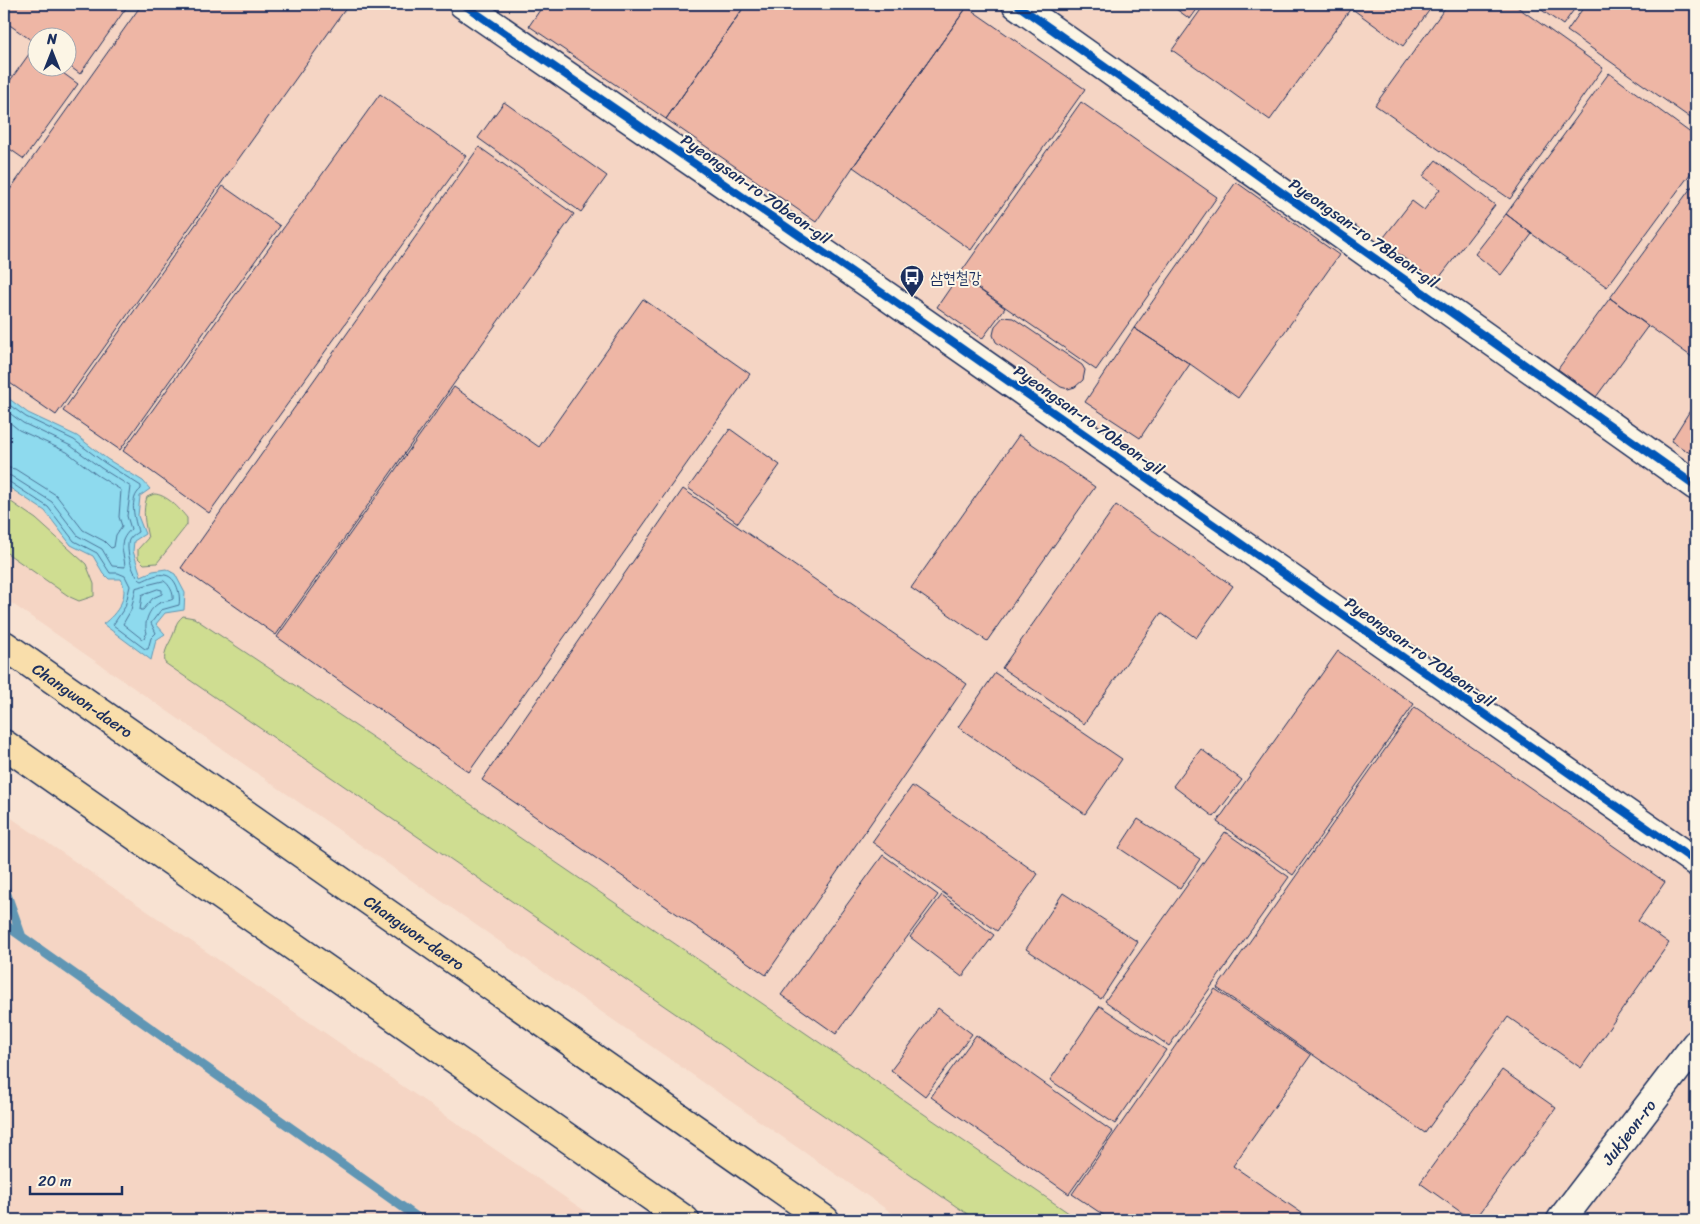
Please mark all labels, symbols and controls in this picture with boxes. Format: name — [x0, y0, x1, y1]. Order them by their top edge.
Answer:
text: N — [46, 27, 57, 52]
north arrow — [28, 28, 78, 78]
street label: Pyeongsan-ro 70beon-gil — [675, 126, 838, 252]
street label: Pyeongsan-ro 78beon-gil — [1283, 170, 1446, 296]
place label: 삼현철강 — [930, 263, 982, 292]
bus stop icon: 삼현철강 — [899, 264, 925, 298]
street label: Pyeongsan-ro 70beon-gil — [1008, 357, 1171, 483]
street label: Pyeongsan-ro 70beon-gil — [1339, 589, 1502, 715]
street label: Changwon-daero — [26, 654, 139, 746]
street label: Changwon-daero — [358, 887, 471, 978]
street label: Jukjeon-ro — [1593, 1093, 1663, 1172]
scale bar — [30, 1164, 122, 1196]
text: 20 m — [38, 1168, 72, 1194]

